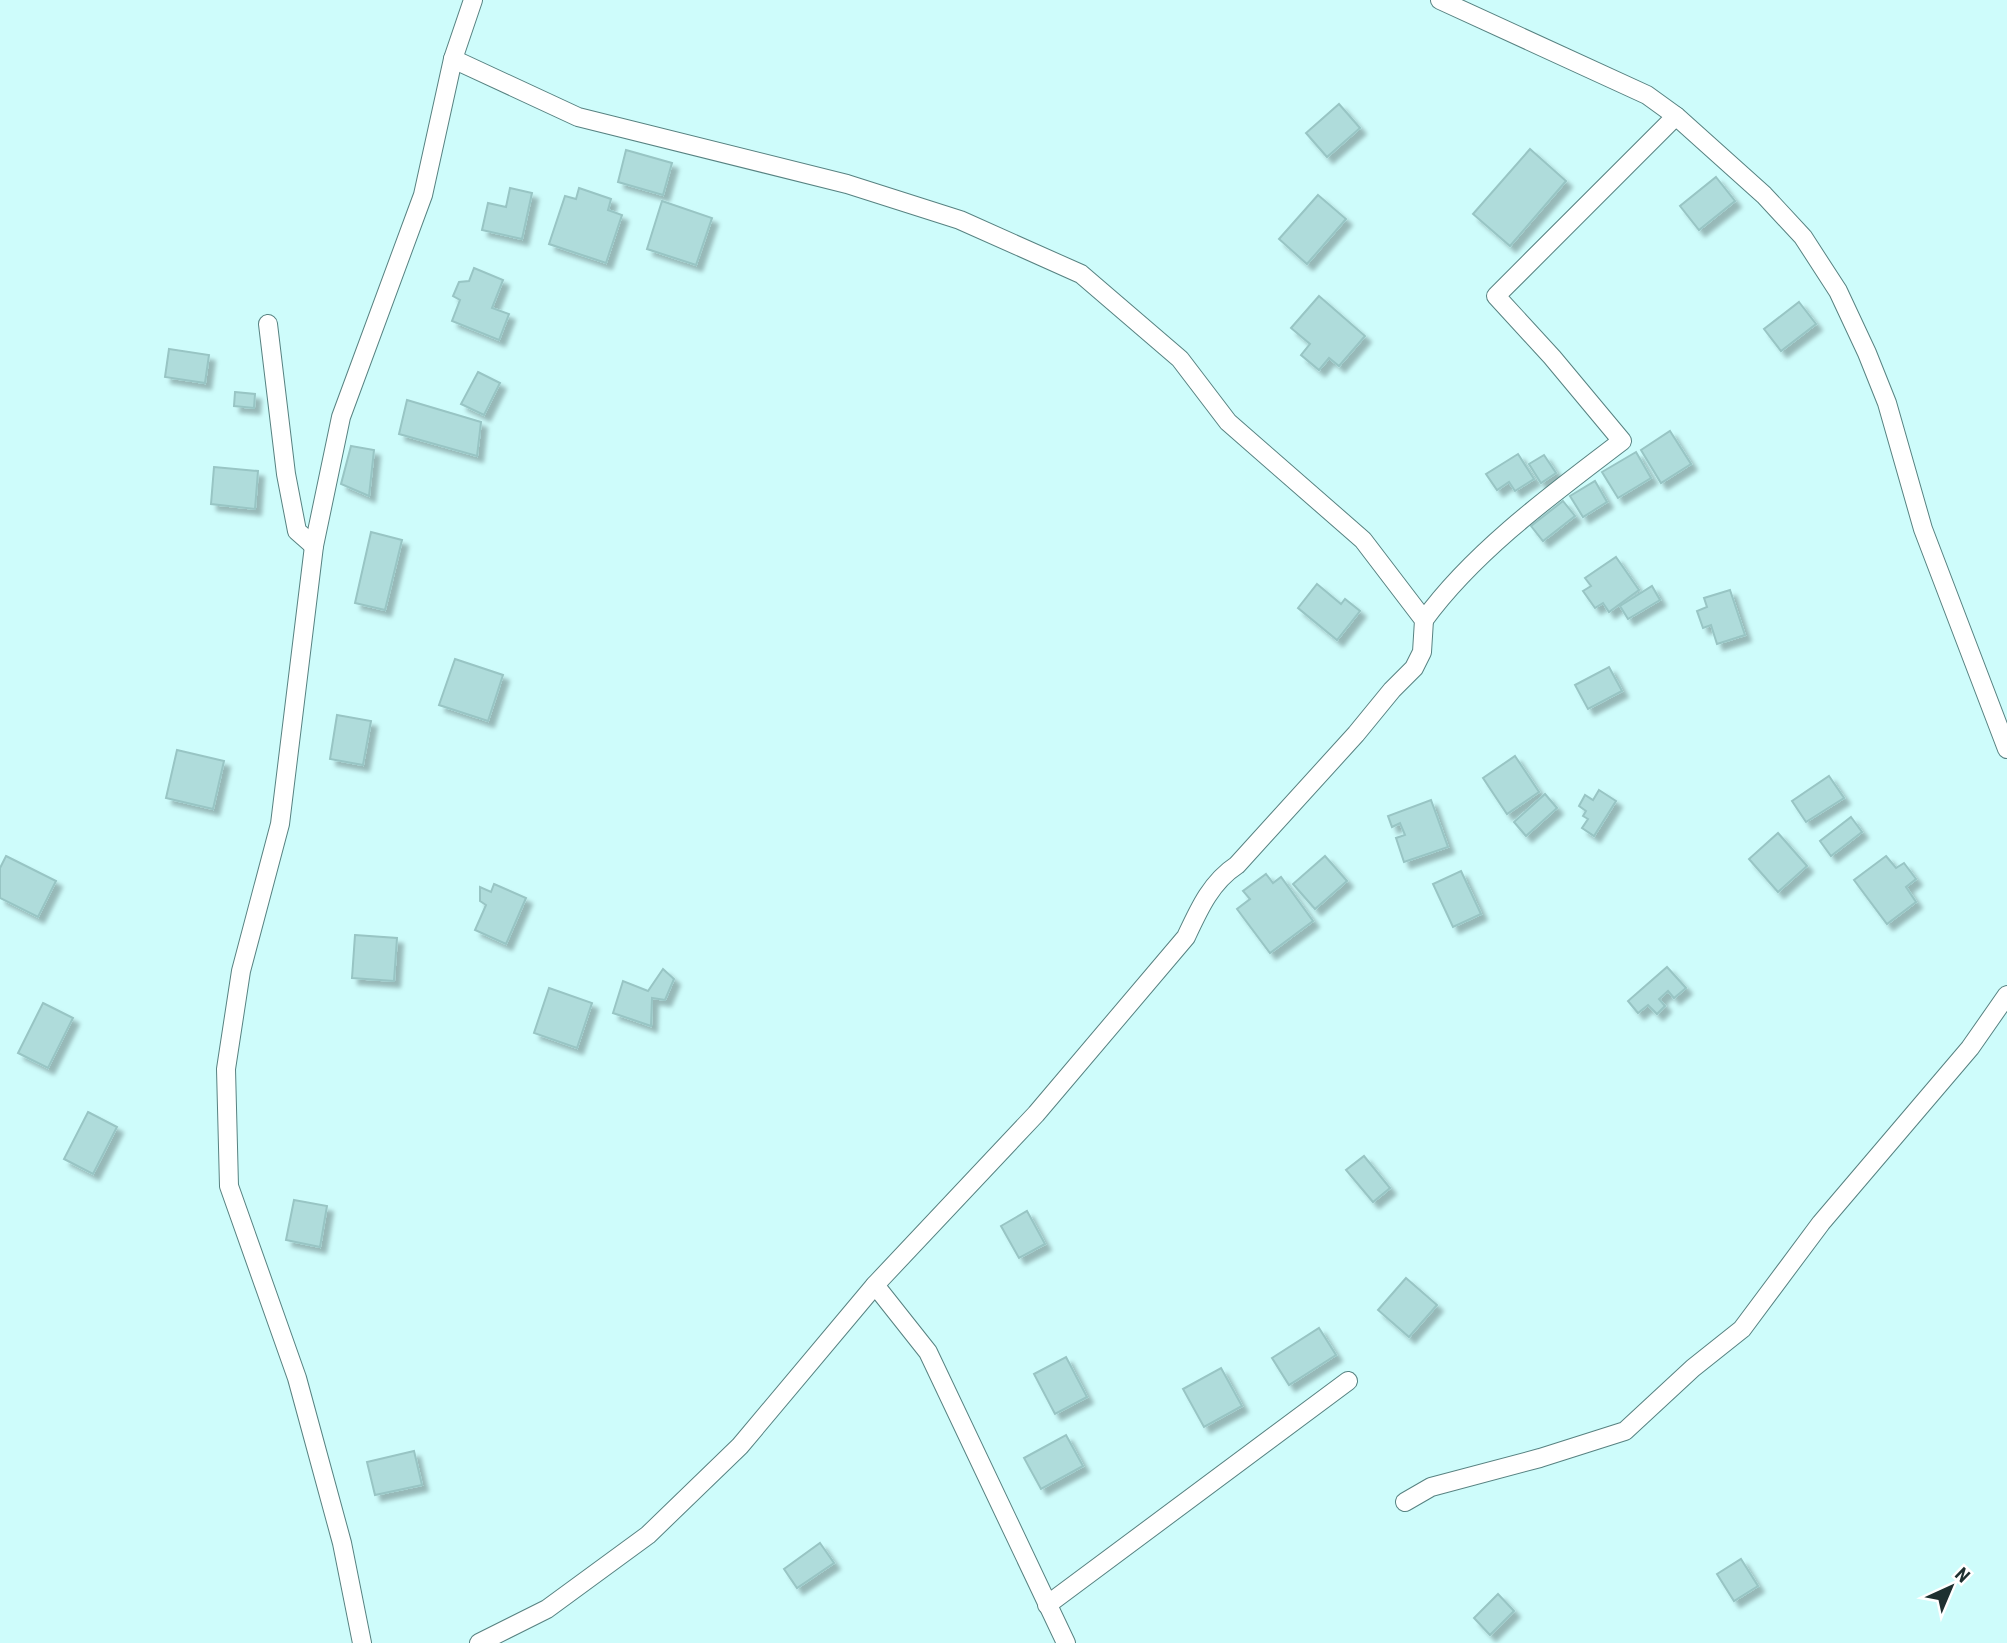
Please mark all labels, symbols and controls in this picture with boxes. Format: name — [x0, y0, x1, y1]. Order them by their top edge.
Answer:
north arrow — [1916, 1552, 1986, 1622]
text: N — [1950, 1563, 1975, 1587]

